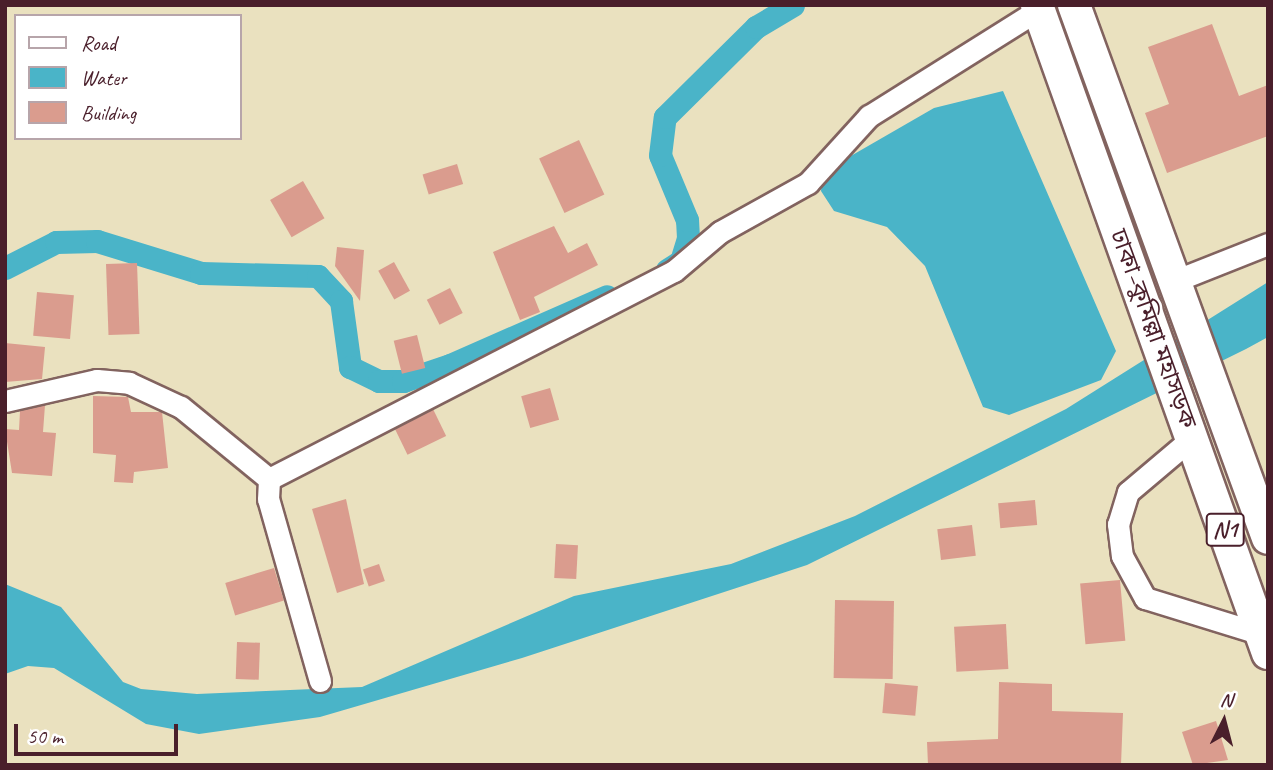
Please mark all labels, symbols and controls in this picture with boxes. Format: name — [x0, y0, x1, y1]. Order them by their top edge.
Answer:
legend — [14, 14, 242, 140]
text: Road — [81, 30, 116, 56]
text: Water — [81, 65, 127, 91]
text: Building — [81, 100, 136, 126]
street label: ঢাকা–কুমিল্লা মহাসড়ক — [1104, 225, 1202, 433]
road number: N1 — [1204, 510, 1246, 550]
north arrow — [1189, 686, 1259, 756]
text: N — [1219, 688, 1233, 713]
scale bar — [18, 710, 182, 754]
text: 50 m — [27, 723, 63, 749]

